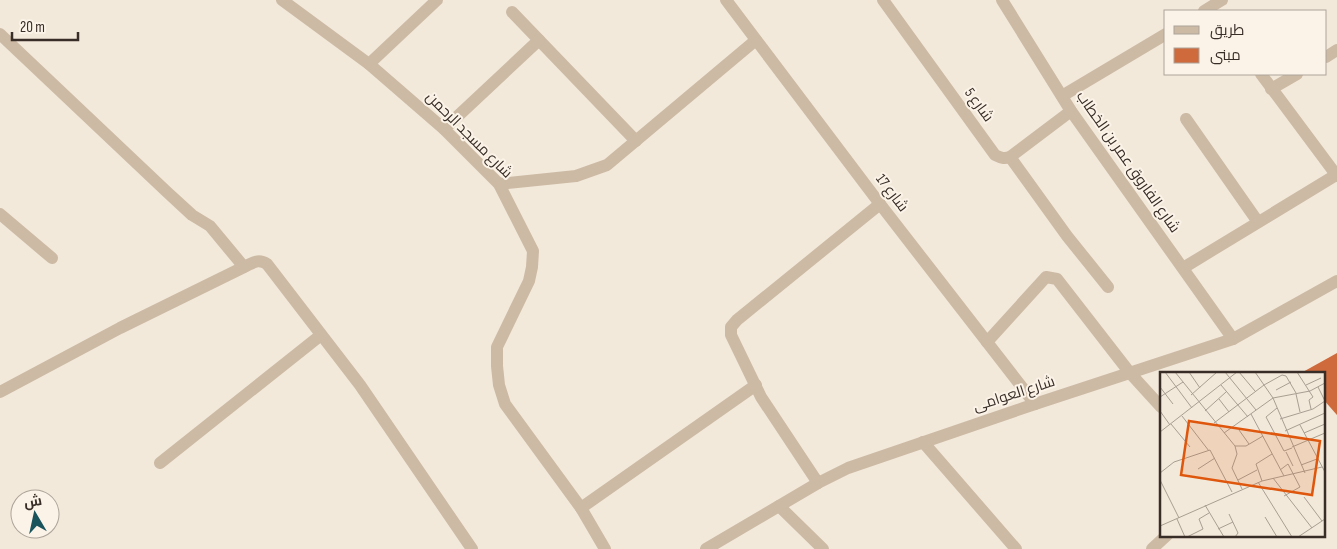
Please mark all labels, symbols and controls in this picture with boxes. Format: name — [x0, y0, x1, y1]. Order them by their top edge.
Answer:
scale bar — [12, 10, 79, 42]
legend — [1164, 10, 1327, 75]
text: 20 m — [20, 18, 45, 37]
text: طريق — [1210, 21, 1244, 40]
text: مبنى — [1210, 46, 1241, 65]
street label: شارع 5 — [959, 84, 998, 126]
street label: شارع مسجد الرحمن — [421, 88, 516, 183]
street label: شارع الفاروق عمر بن الخطاب — [1071, 88, 1184, 237]
street label: شارع 17 — [871, 170, 912, 216]
street label: شارع العوامى — [971, 372, 1058, 417]
inset map — [1160, 372, 1324, 536]
north arrow — [10, 489, 60, 539]
text: ش — [23, 492, 43, 511]

